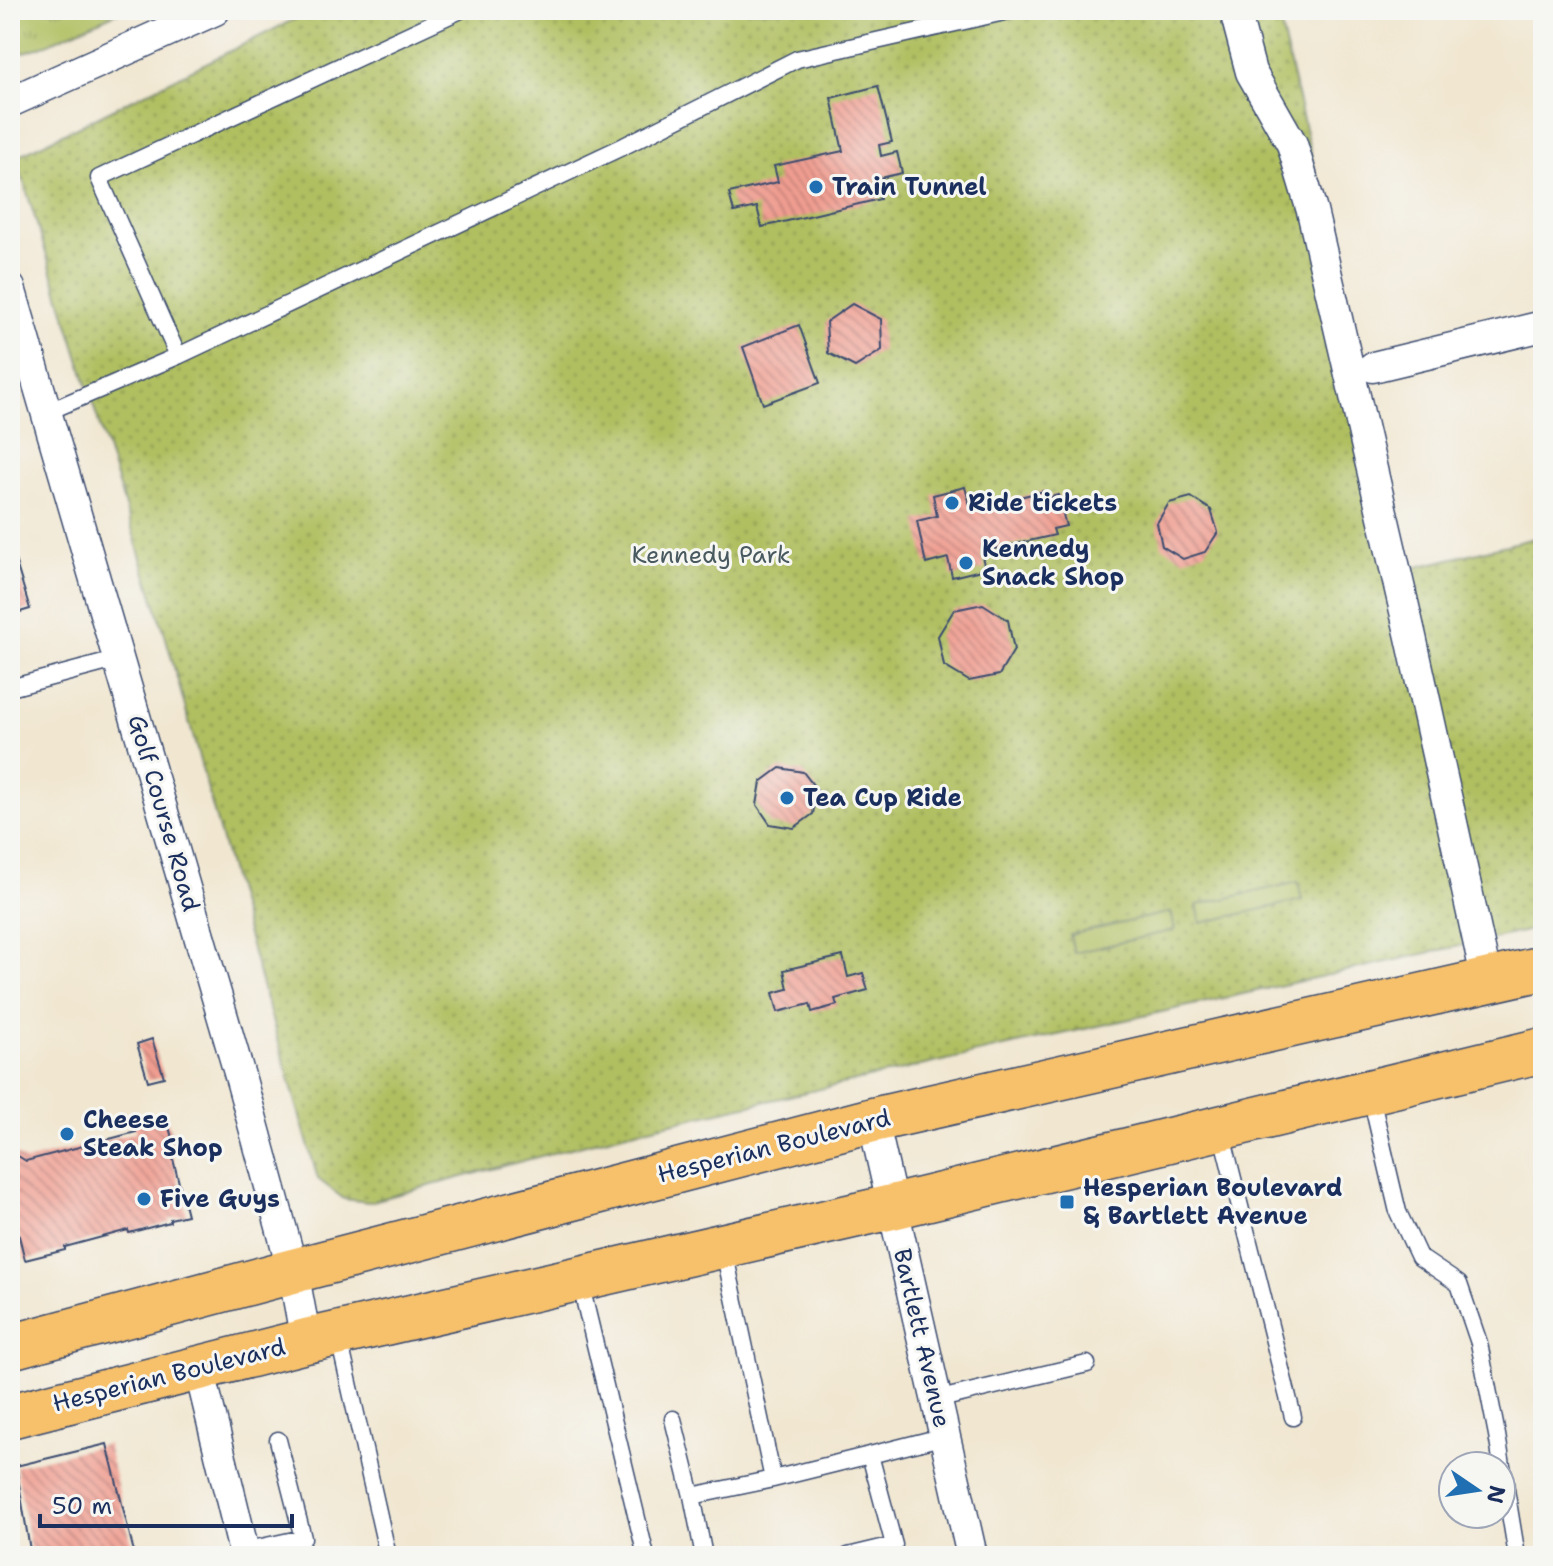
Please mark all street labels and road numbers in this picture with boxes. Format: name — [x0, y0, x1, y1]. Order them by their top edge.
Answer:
street label: Golf Course Road — [121, 711, 207, 915]
street label: Hesperian Boulevard — [654, 1102, 894, 1190]
street label: Bartlett Avenue — [886, 1245, 958, 1431]
street label: Hesperian Boulevard — [49, 1331, 289, 1419]

